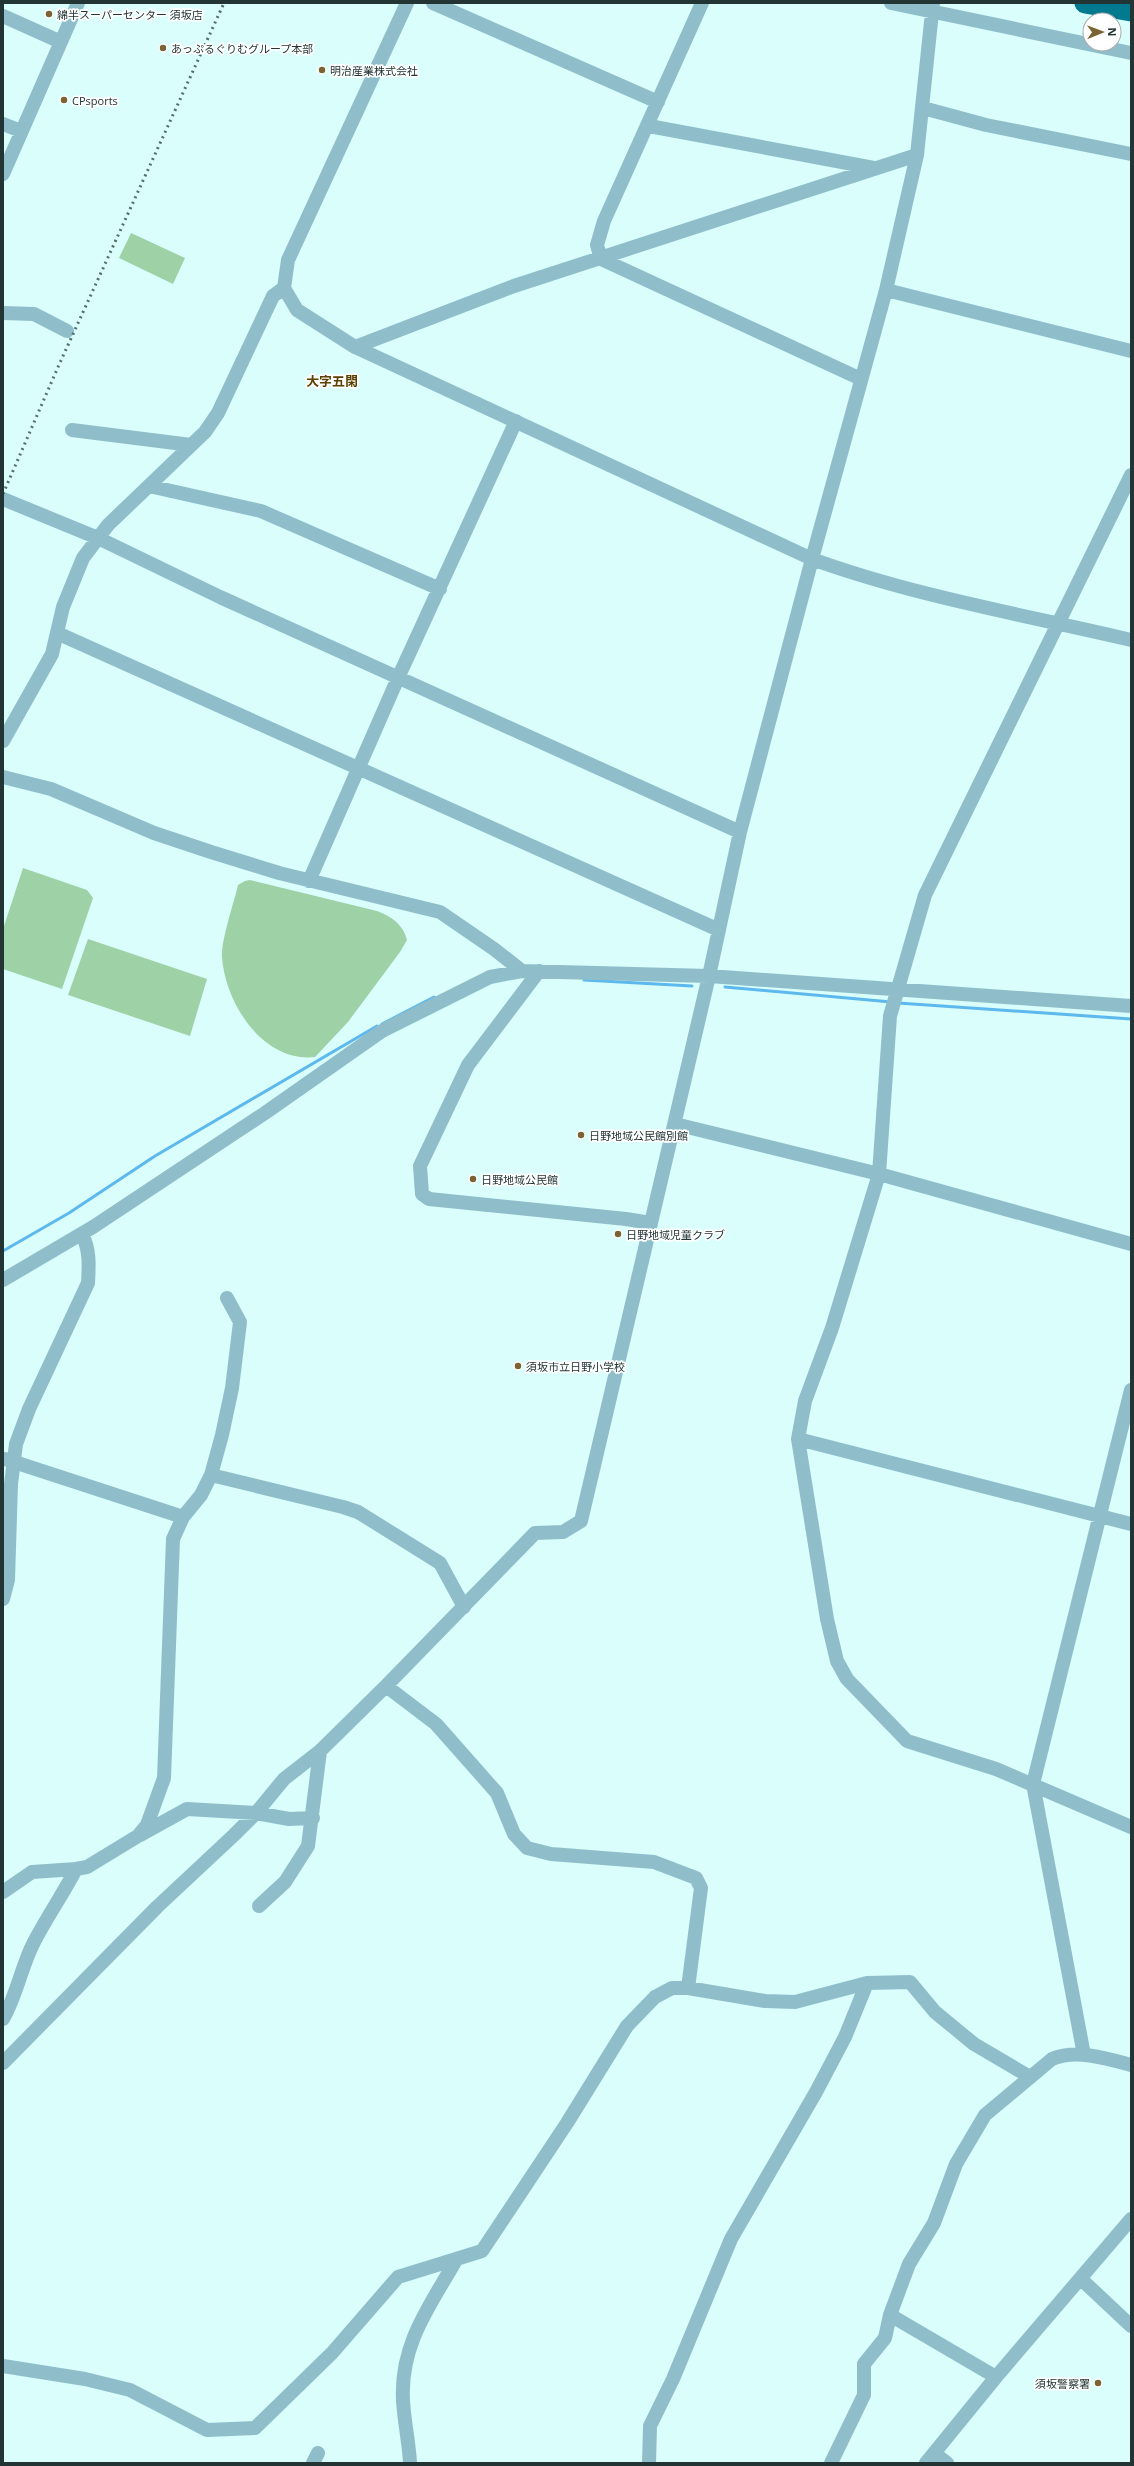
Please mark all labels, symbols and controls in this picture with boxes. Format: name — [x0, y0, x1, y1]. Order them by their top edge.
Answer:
place label: 綿半スーパーセンター 須坂店 — [57, 7, 203, 22]
marker: 綿半スーパーセンター 須坂店 — [44, 9, 54, 19]
north arrow — [1082, 12, 1122, 52]
text: N — [1105, 27, 1120, 36]
place label: あっぷるぐりむグループ本部 — [171, 41, 313, 56]
marker: あっぷるぐりむグループ本部 — [158, 43, 168, 53]
place label: 明治産業株式会社 — [330, 63, 418, 78]
marker: 明治産業株式会社 — [317, 65, 327, 75]
place label: CPsports — [72, 93, 118, 108]
marker: CPsports — [59, 95, 69, 105]
district label: 大字五閑 — [306, 372, 358, 390]
place label: 日野地域公民館別館 — [589, 1128, 688, 1143]
marker: 日野地域公民館別館 — [576, 1130, 586, 1140]
place label: 日野地域公民館 — [481, 1172, 558, 1187]
marker: 日野地域公民館 — [468, 1174, 478, 1184]
place label: 日野地域児童クラブ — [626, 1227, 725, 1242]
marker: 日野地域児童クラブ — [613, 1229, 623, 1239]
place label: 須坂市立日野小学校 — [526, 1359, 625, 1374]
marker: 須坂市立日野小学校 — [513, 1361, 523, 1371]
place label: 須坂警察署 — [1035, 2376, 1090, 2391]
marker: 須坂警察署 — [1093, 2378, 1103, 2388]

